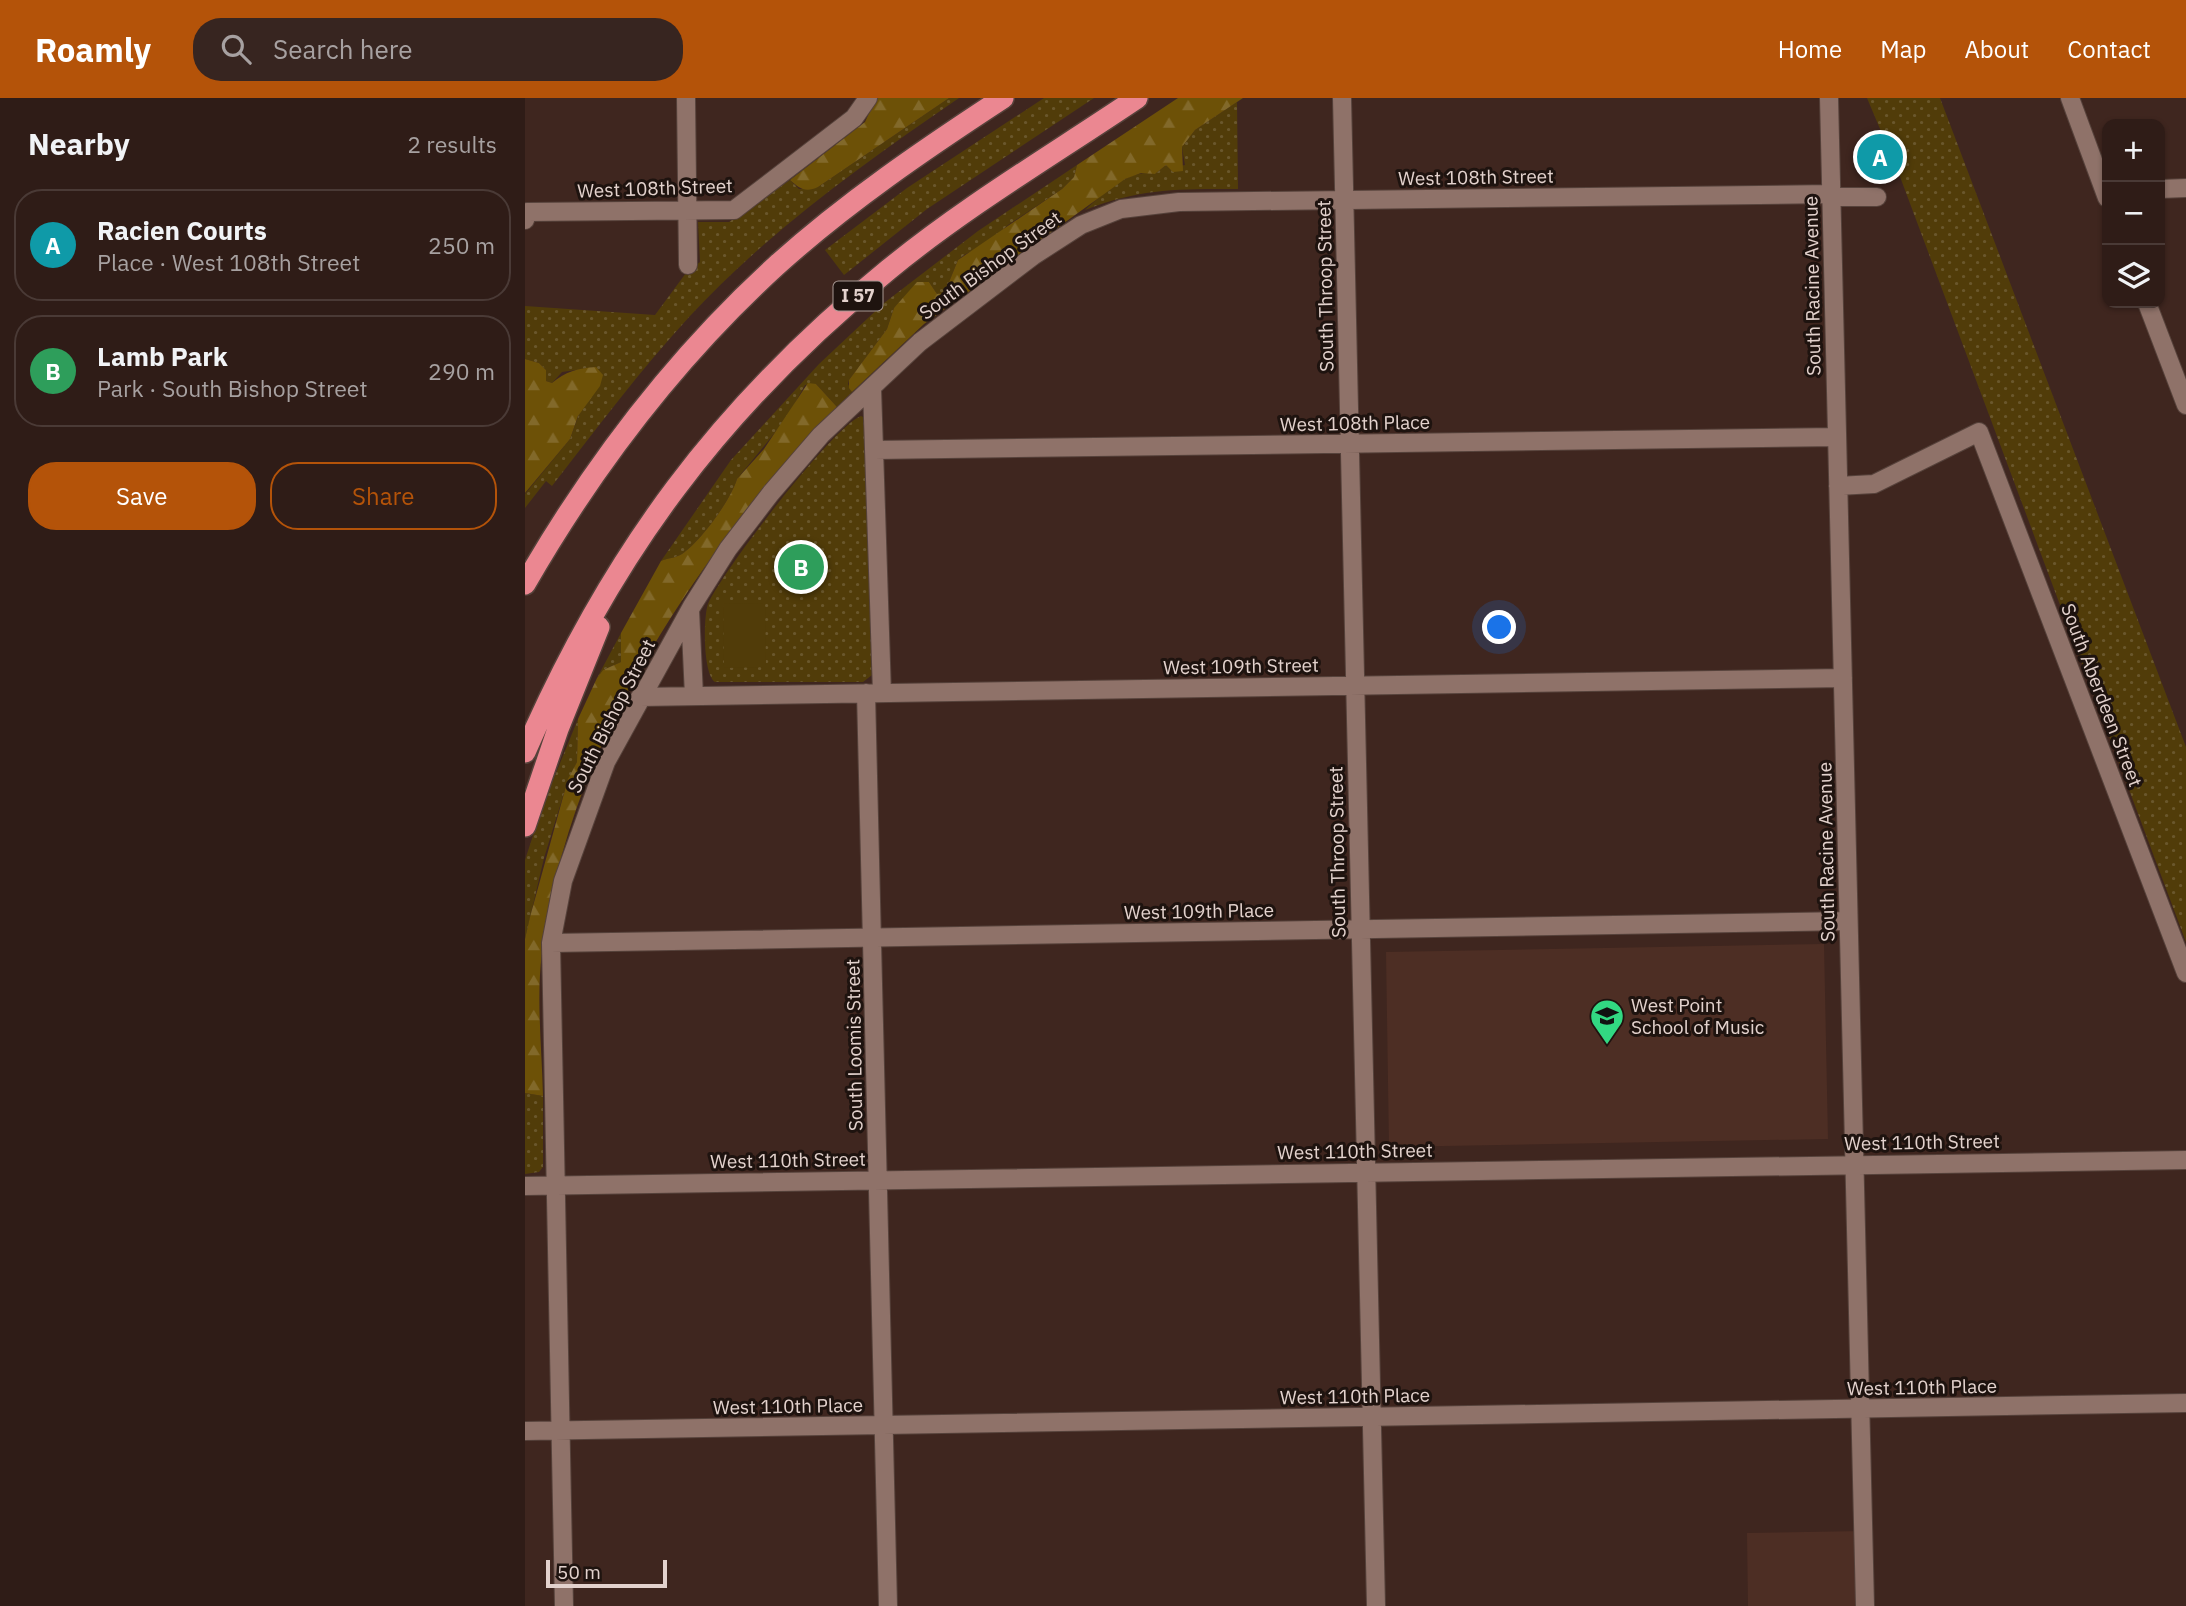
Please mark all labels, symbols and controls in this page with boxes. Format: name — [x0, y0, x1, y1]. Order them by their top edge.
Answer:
search box — [193, 18, 683, 81]
text: Roamly — [35, 28, 151, 71]
icon: search — [217, 30, 255, 68]
text: Search here — [273, 32, 412, 66]
text: Home — [1778, 33, 1842, 65]
text: Map — [1880, 33, 1926, 65]
text: About — [1964, 33, 2029, 65]
text: Contact — [2067, 33, 2151, 65]
map controls — [2102, 119, 2165, 308]
button: + — [2102, 119, 2165, 182]
text: Nearby — [28, 124, 130, 163]
text: 2 results — [407, 129, 497, 159]
pin: A — [1857, 131, 1903, 183]
street label: West 108th Street — [1398, 164, 1554, 190]
street label: West 108th Street — [577, 173, 733, 203]
button: − — [2102, 182, 2165, 245]
street label: South Racine Avenue — [1798, 196, 1826, 376]
street label: South Throop Street — [1312, 200, 1338, 372]
street label: South Bishop Street — [914, 205, 1066, 325]
text: Racien Courts — [97, 213, 267, 247]
text: A — [45, 230, 61, 260]
text: 250 m — [428, 230, 495, 260]
button: layers — [2102, 245, 2165, 308]
text: Place · West 108th Street — [97, 247, 360, 277]
road number: I 57 — [833, 281, 883, 310]
text: Lamb Park — [97, 339, 228, 373]
text: B — [45, 356, 61, 386]
text: 290 m — [428, 356, 495, 386]
text: Park · South Bishop Street — [97, 373, 368, 403]
street label: West 108th Place — [1280, 410, 1430, 436]
button: Save — [28, 462, 256, 530]
button: Share — [270, 462, 497, 530]
pin: B — [778, 541, 824, 593]
street label: South Aberdeen Street — [2056, 600, 2148, 790]
your location — [1482, 610, 1516, 644]
street label: South Bishop Street — [562, 635, 660, 797]
street label: West 109th Street — [1163, 653, 1319, 679]
street label: South Racine Avenue — [1812, 762, 1840, 942]
street label: South Throop Street — [1324, 766, 1350, 938]
street label: West 109th Place — [1124, 898, 1274, 924]
street label: South Loomis Street — [840, 959, 868, 1131]
place label: West Point School of Music — [1631, 993, 1765, 1039]
school or university icon: West Point School of Music — [1588, 997, 1626, 1046]
street label: West 110th Street — [1844, 1129, 2000, 1155]
street label: West 110th Street — [1277, 1138, 1433, 1164]
street label: West 110th Street — [710, 1147, 866, 1173]
street label: West 110th Place — [1847, 1374, 1997, 1400]
street label: West 110th Place — [1280, 1383, 1430, 1409]
street label: West 110th Place — [713, 1393, 863, 1419]
scale bar — [546, 1557, 667, 1589]
text: 50 m — [557, 1560, 601, 1584]

